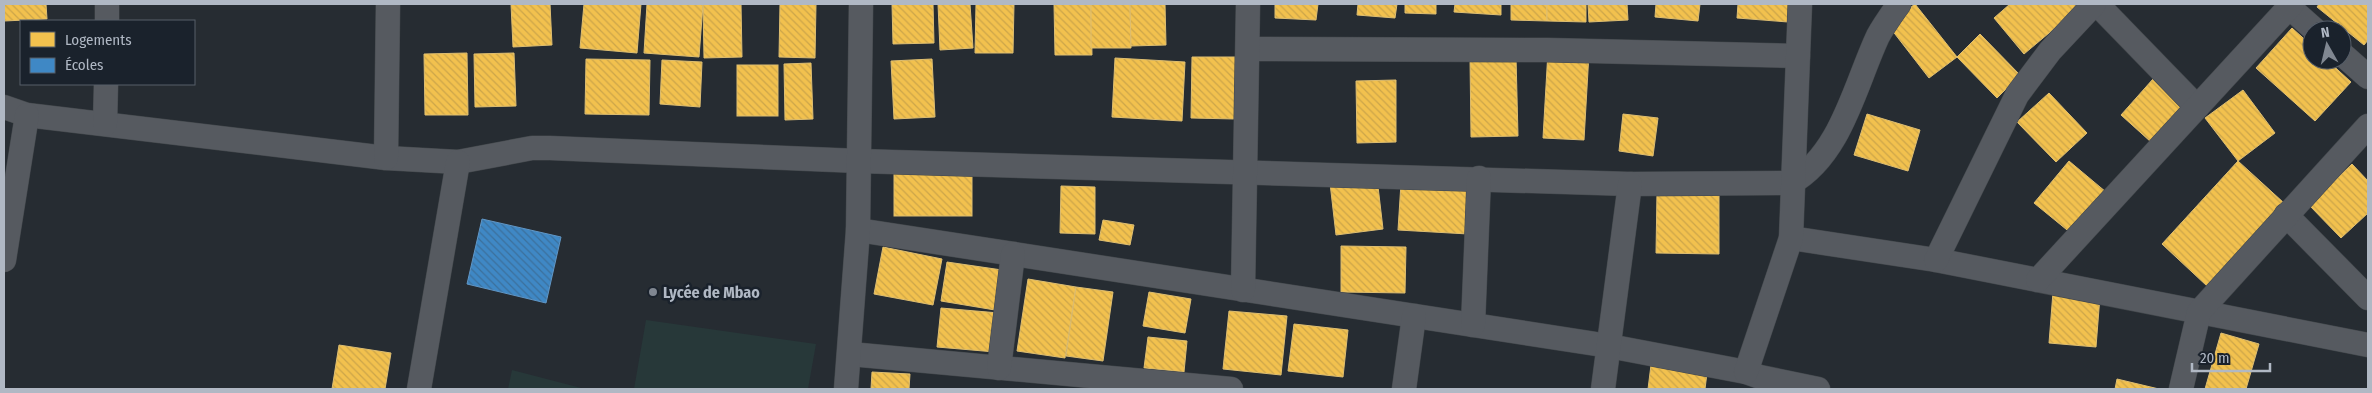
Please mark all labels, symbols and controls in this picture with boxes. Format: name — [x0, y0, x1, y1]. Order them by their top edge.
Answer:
legend — [20, 20, 195, 85]
north arrow — [2302, 20, 2352, 70]
text: N — [2320, 24, 2331, 42]
text: Logements — [65, 31, 132, 49]
text: Écoles — [65, 56, 103, 74]
place label: Lycée de Mbao — [663, 283, 760, 302]
marker: Lycée de Mbao — [647, 286, 659, 298]
scale bar — [2192, 340, 2270, 372]
text: 20 m — [2200, 349, 2230, 367]

